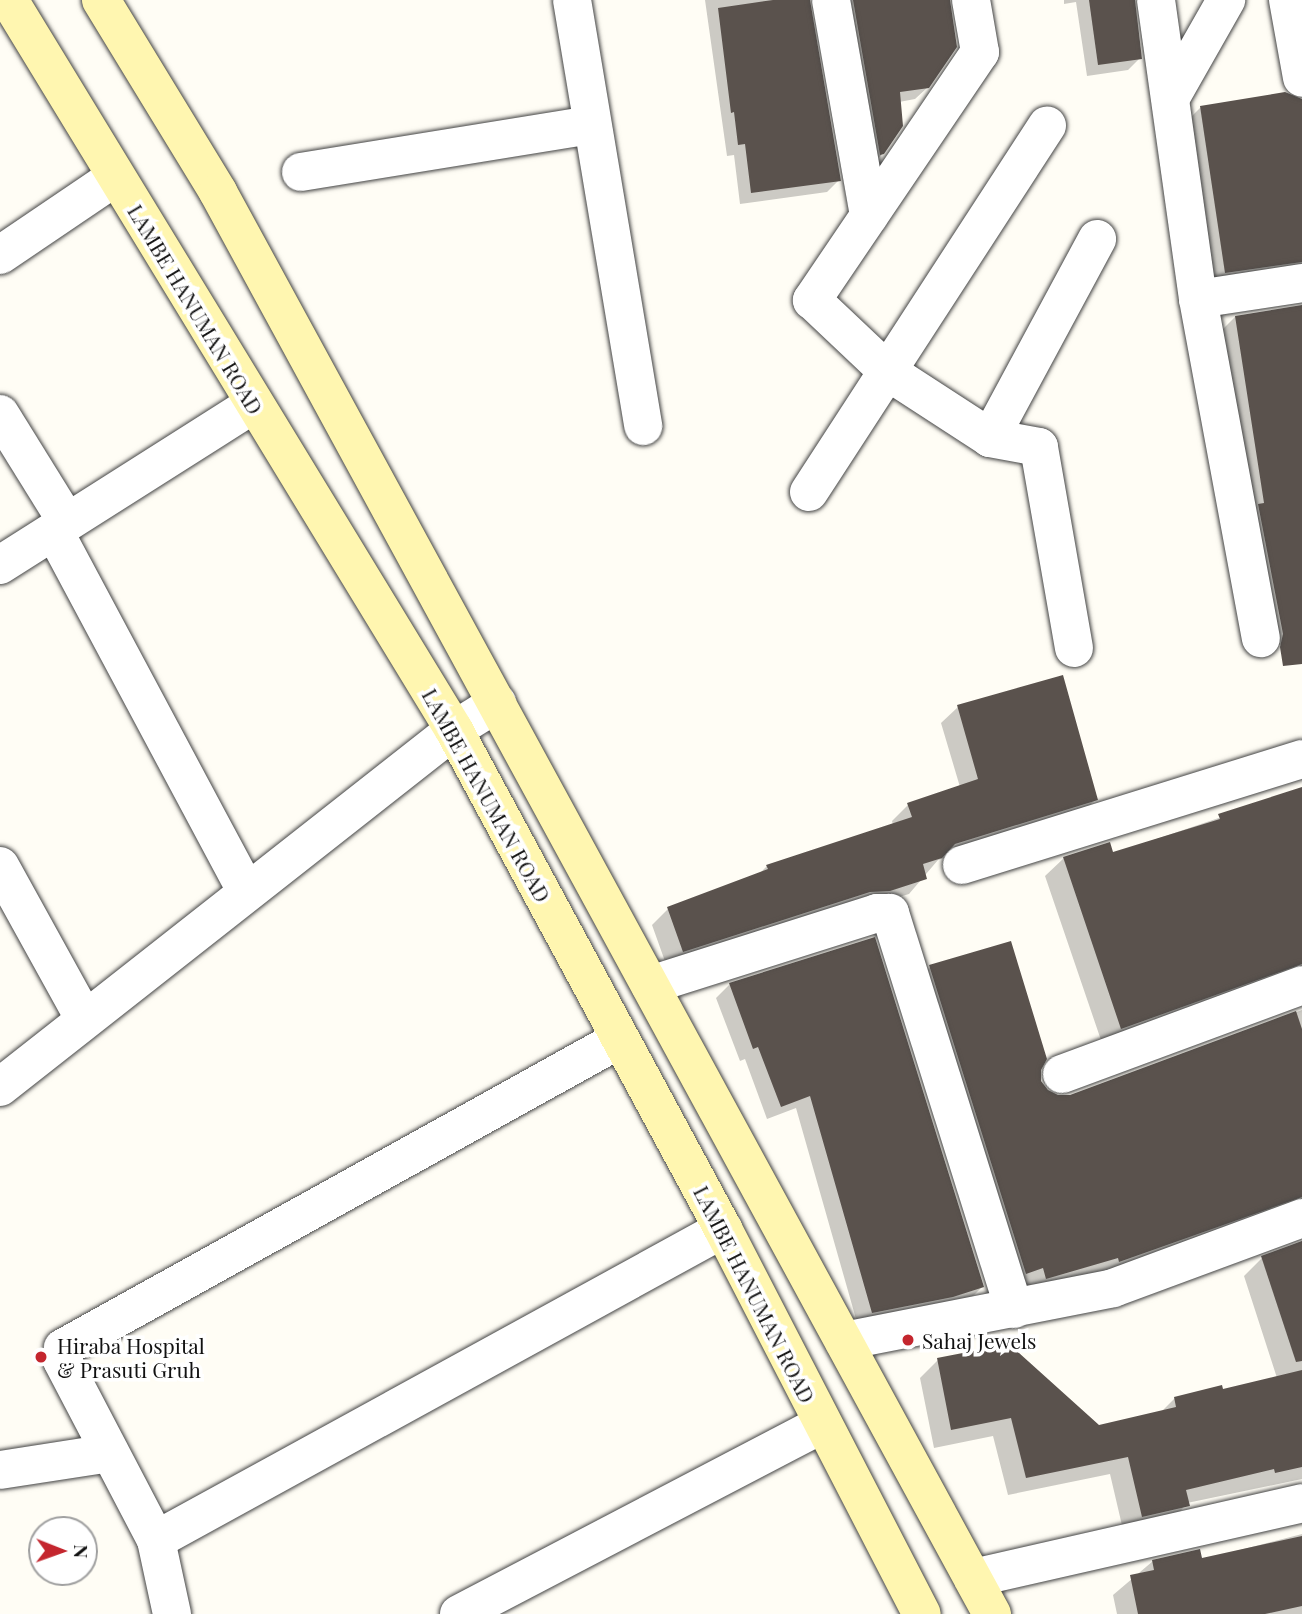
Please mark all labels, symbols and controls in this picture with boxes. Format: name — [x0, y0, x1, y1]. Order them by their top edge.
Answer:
street label: LAMBE HANUMAN ROAD — [123, 200, 269, 418]
street label: LAMBE HANUMAN ROAD — [418, 684, 556, 906]
street label: LAMBE HANUMAN ROAD — [689, 1181, 821, 1407]
place label: Sahaj Jewels — [922, 1327, 1036, 1353]
place label: Hiraba Hospital & Prasuti Gruh — [57, 1332, 205, 1382]
marker: Sahaj Jewels — [900, 1332, 916, 1348]
marker: Hiraba Hospital & Prasuti Gruh — [31, 1347, 51, 1367]
north arrow — [28, 1516, 98, 1586]
text: N — [69, 1544, 95, 1558]

